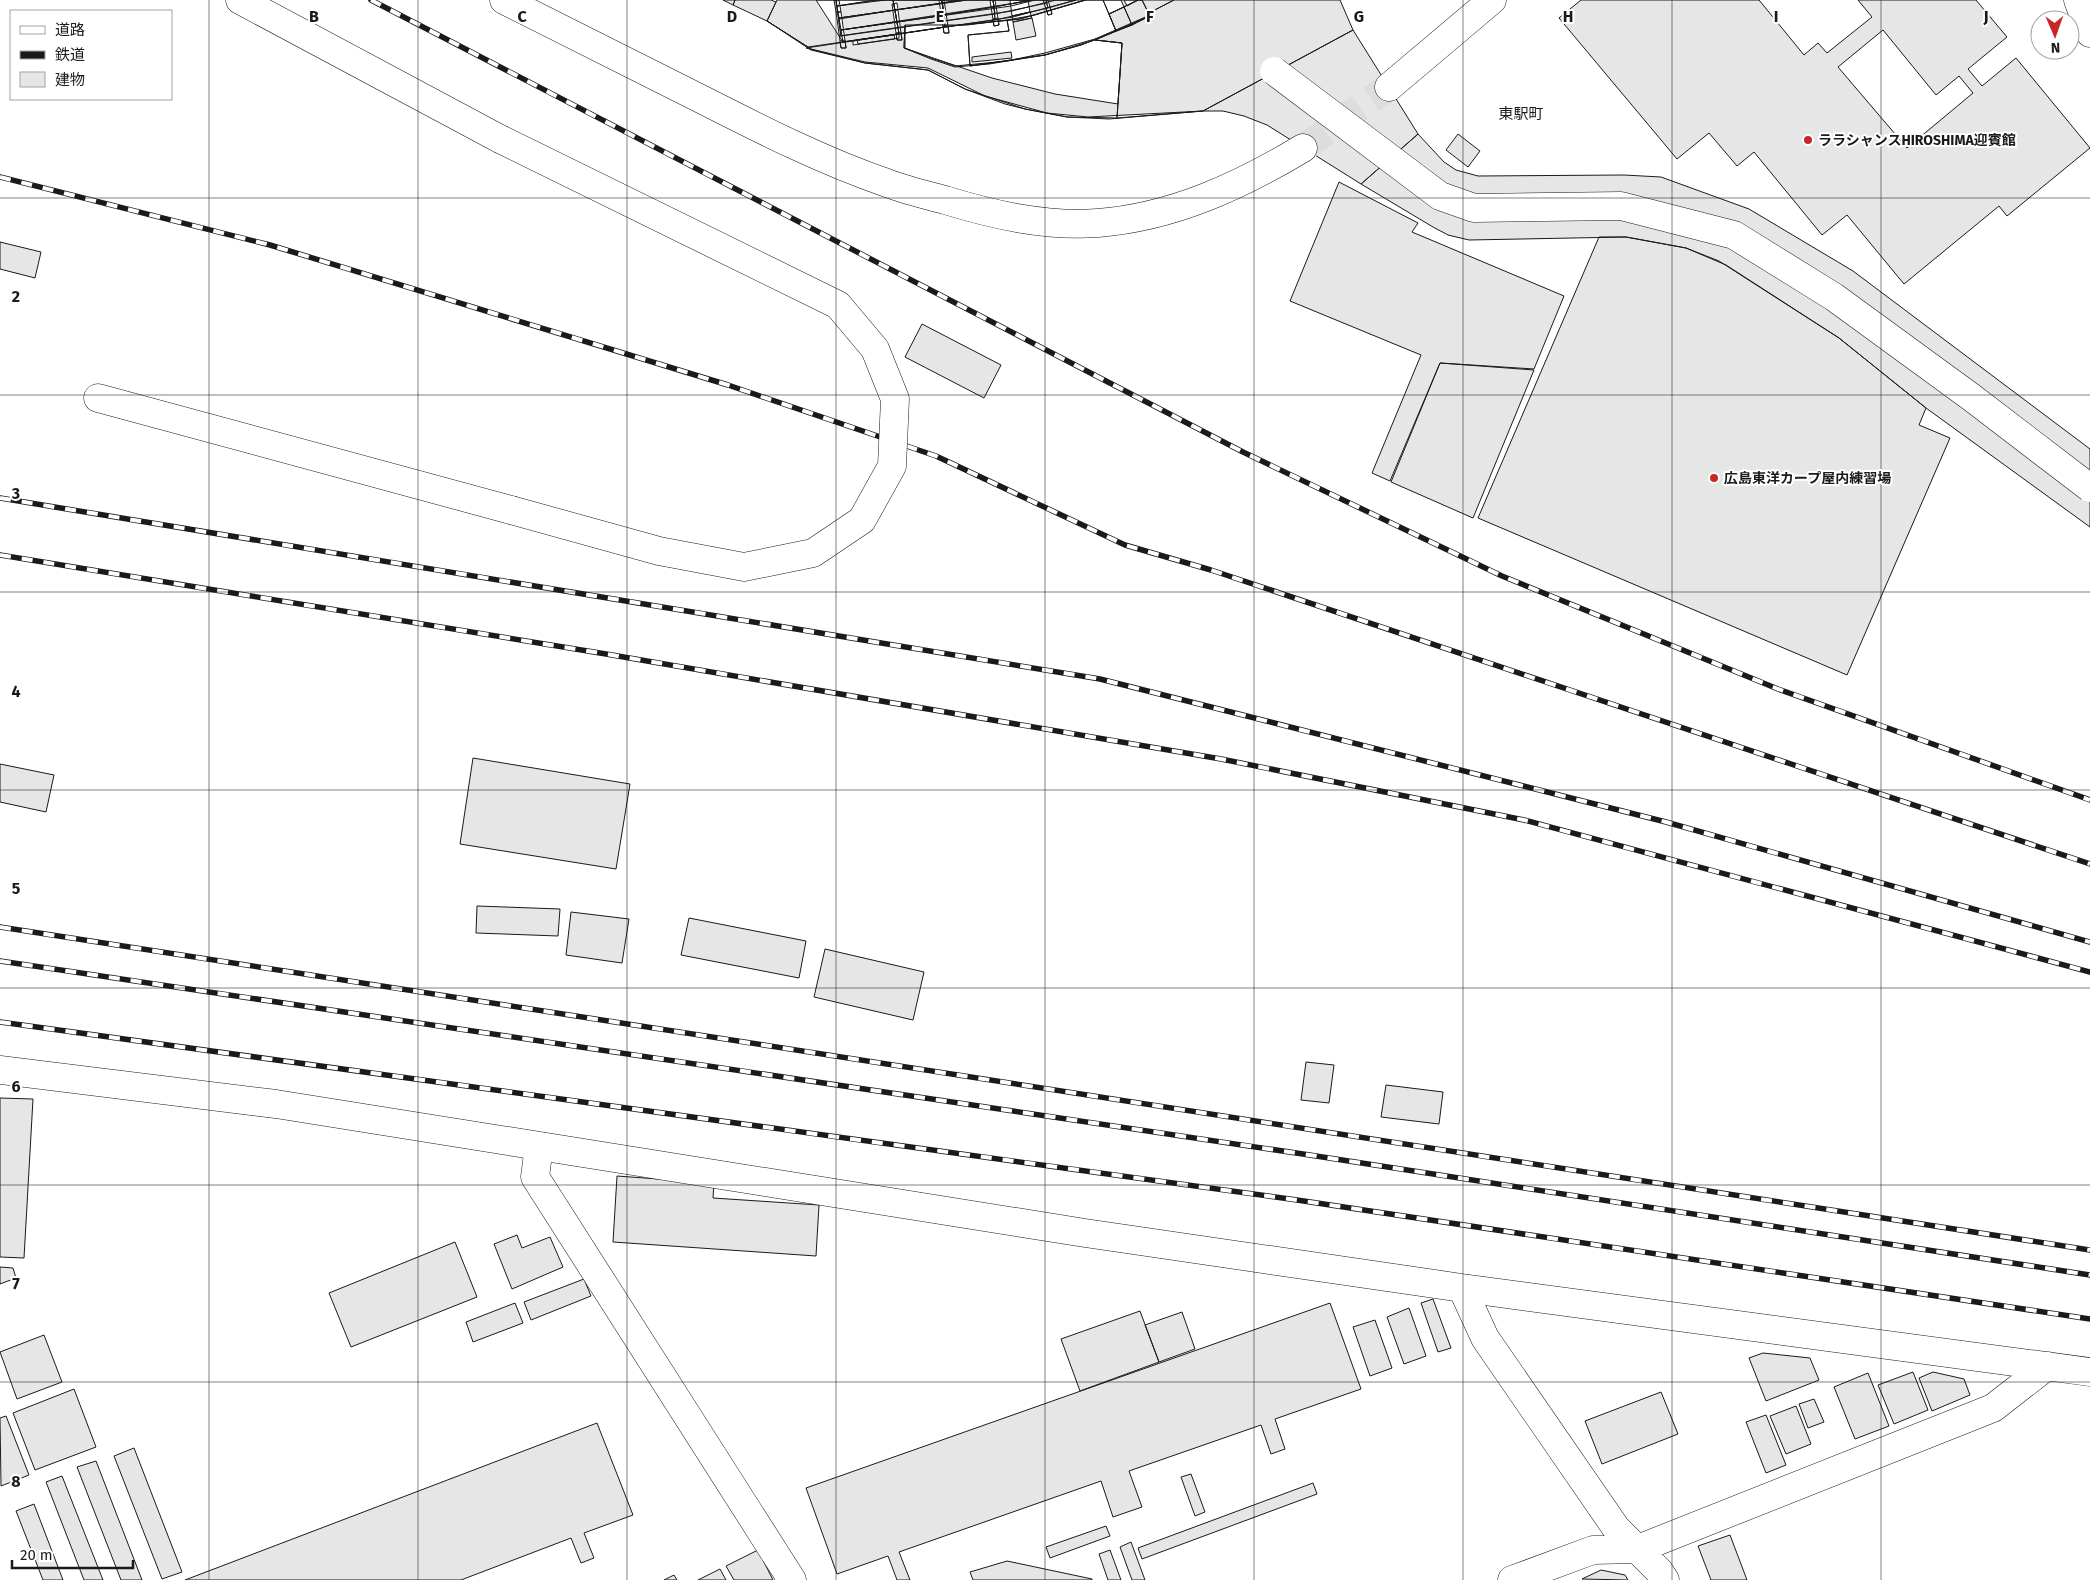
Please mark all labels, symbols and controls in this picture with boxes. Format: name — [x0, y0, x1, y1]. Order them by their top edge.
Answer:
text: B — [309, 7, 319, 26]
text: C — [517, 7, 527, 26]
text: D — [727, 7, 737, 26]
text: E — [936, 7, 944, 26]
text: F — [1146, 7, 1154, 26]
text: G — [1354, 7, 1364, 26]
text: H — [1563, 7, 1573, 26]
text: I — [1774, 7, 1778, 26]
text: J — [1982, 7, 1989, 26]
legend — [10, 10, 172, 100]
north arrow — [2030, 10, 2080, 60]
text: 道路 — [55, 21, 85, 39]
text: N — [2050, 39, 2060, 56]
text: 鉄道 — [55, 46, 85, 64]
text: 建物 — [55, 71, 85, 89]
district label: 東駅町 — [1498, 105, 1544, 123]
place label: ララシャンスHIROSHIMA迎賓館 — [1818, 132, 2016, 149]
marker: ララシャンスHIROSHIMA迎賓館 — [1802, 134, 1814, 146]
text: 2 — [12, 287, 20, 306]
place label: 広島東洋カープ屋内練習場 — [1724, 470, 1891, 487]
marker: 広島東洋カープ屋内練習場 — [1708, 472, 1720, 484]
text: 3 — [11, 484, 20, 503]
text: 4 — [11, 682, 21, 701]
text: 5 — [12, 879, 21, 898]
text: 6 — [11, 1077, 21, 1096]
text: 7 — [12, 1274, 20, 1293]
text: 8 — [11, 1472, 21, 1491]
scale bar — [12, 1538, 134, 1570]
text: 20 m — [20, 1546, 53, 1564]

